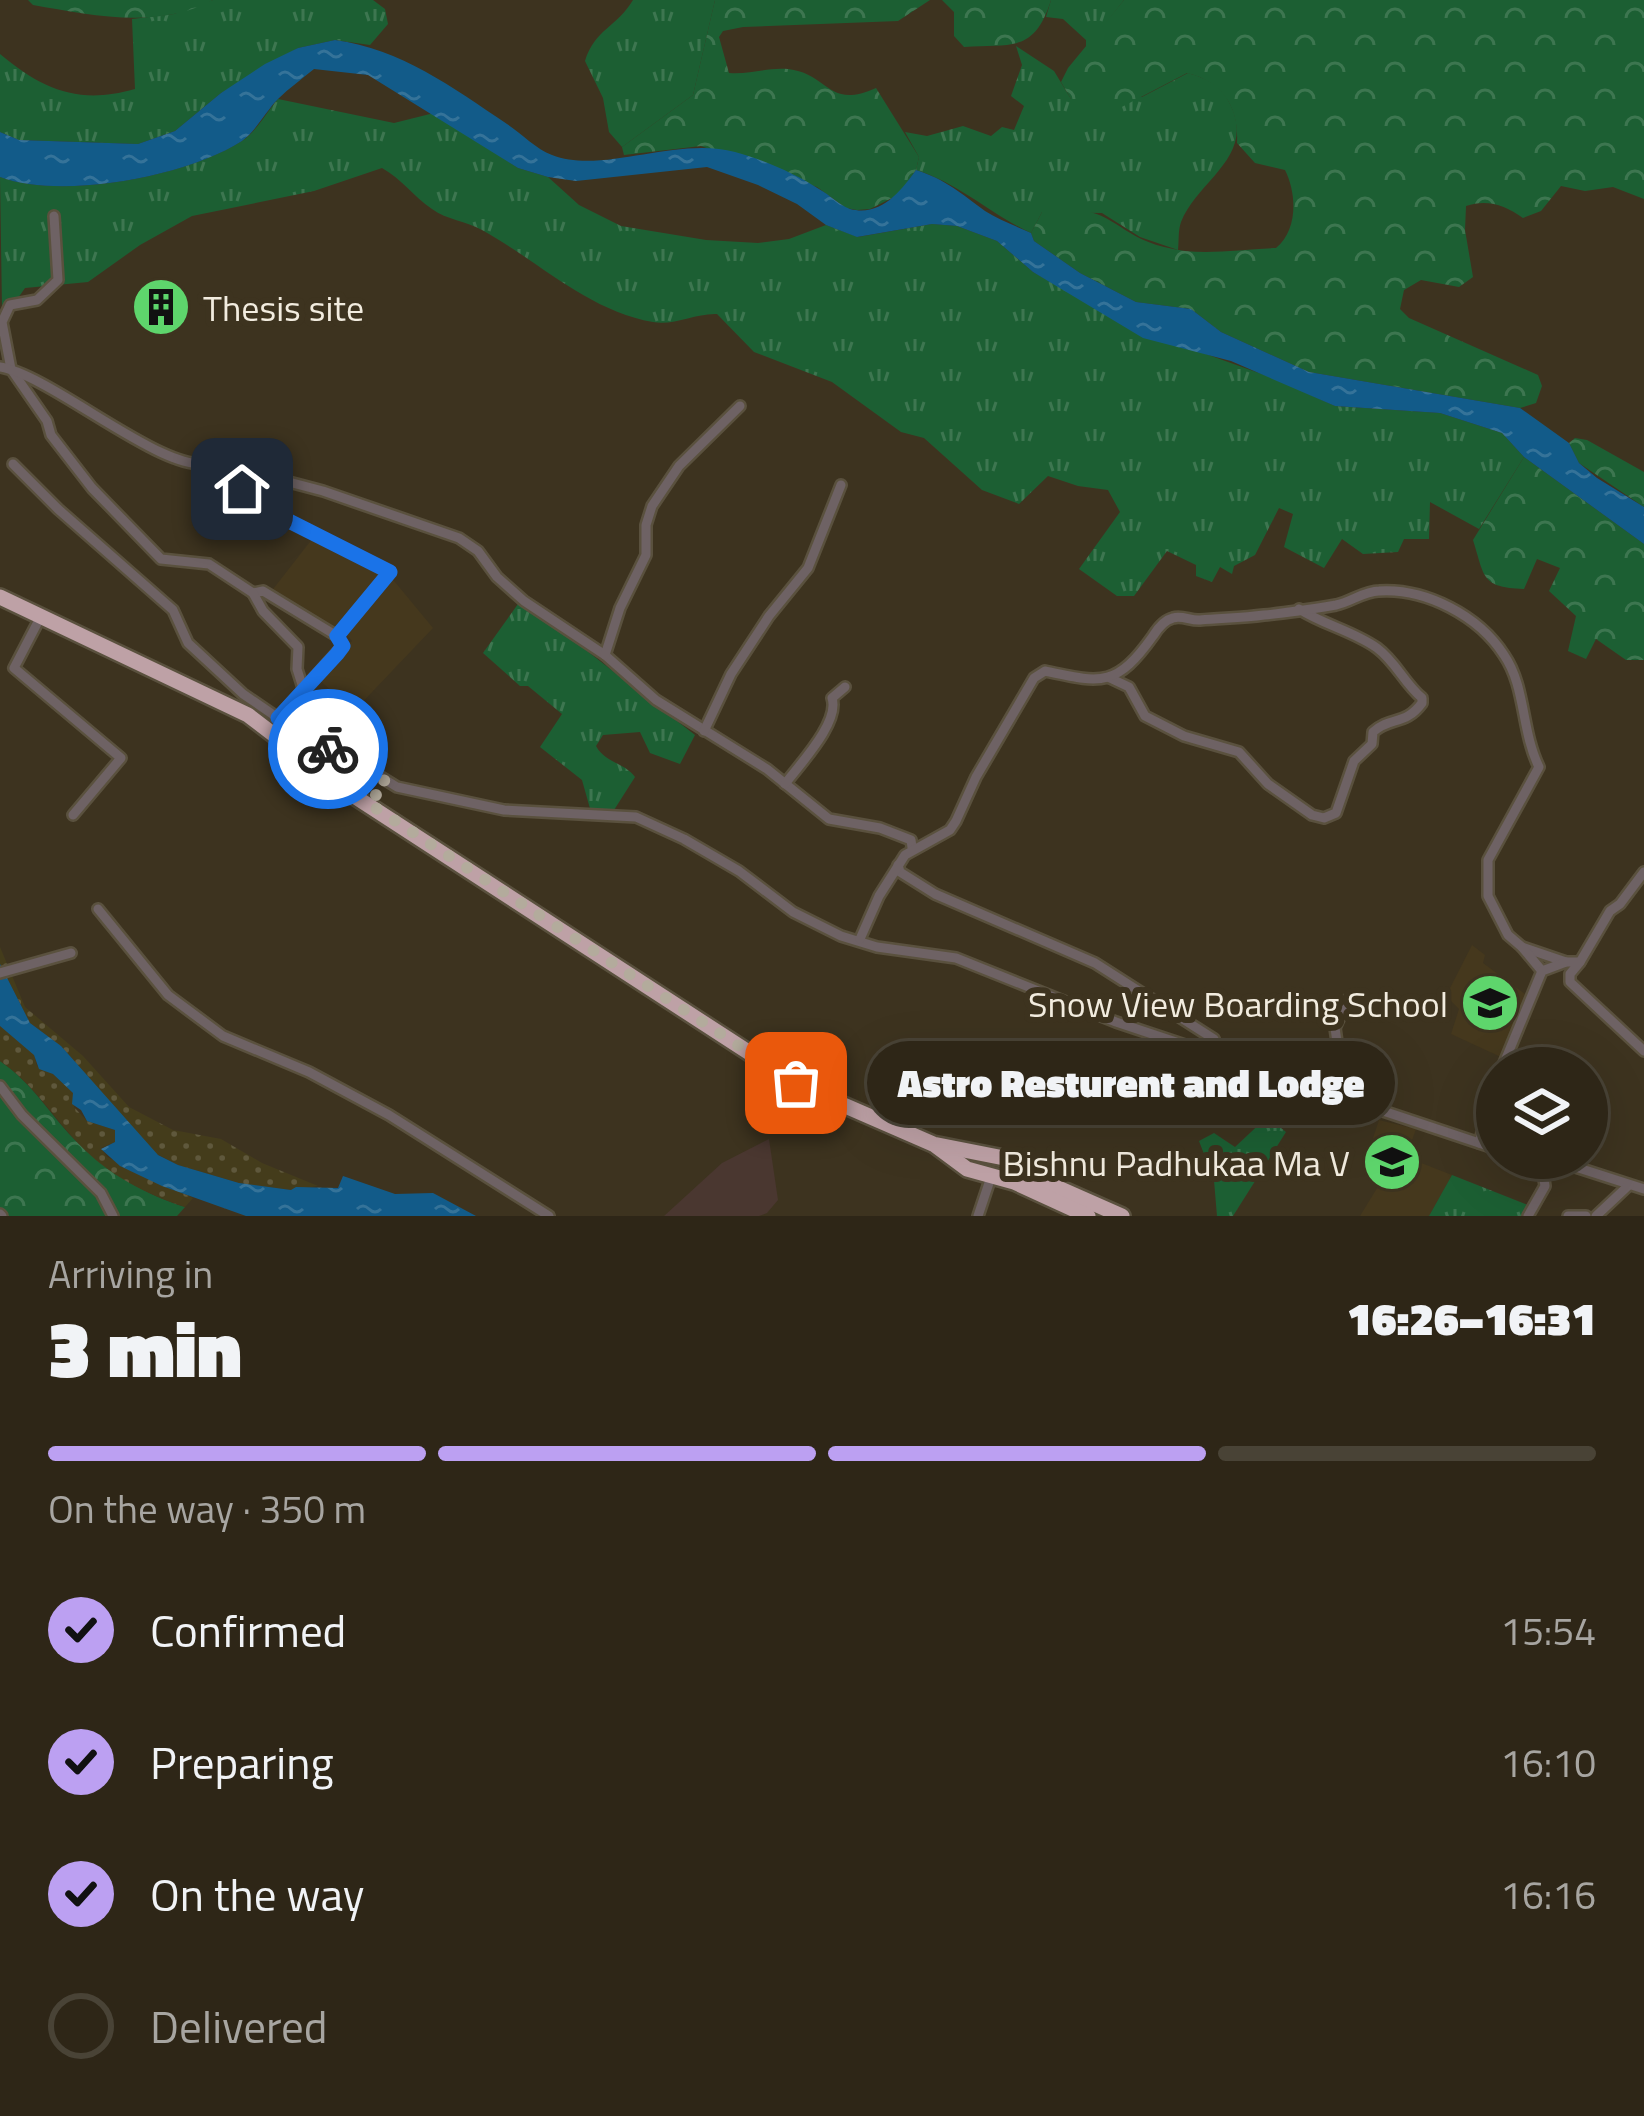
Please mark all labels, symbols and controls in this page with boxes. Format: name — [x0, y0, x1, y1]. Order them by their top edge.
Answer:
building icon: Thesis site — [130, 276, 192, 338]
place label: Thesis site — [203, 280, 364, 335]
pin — [191, 438, 293, 540]
icon: home — [209, 456, 275, 522]
courier — [268, 689, 388, 809]
icon: bike — [295, 716, 361, 782]
school or university icon: Snow View Boarding School — [1459, 972, 1521, 1034]
place label: Snow View Boarding School — [1028, 976, 1448, 1031]
pin — [745, 1032, 847, 1134]
callout: Astro Resturent and Lodge — [868, 1041, 1396, 1125]
map controls — [1476, 1047, 1608, 1179]
button: layers — [1476, 1047, 1608, 1179]
icon: bag — [763, 1050, 829, 1116]
text: Astro Resturent and Lodge — [897, 1053, 1365, 1112]
school or university icon: Bishnu Padhukaa Ma V — [1361, 1131, 1423, 1193]
place label: Bishnu Padhukaa Ma V — [1003, 1135, 1350, 1190]
text: Arriving in — [48, 1244, 213, 1303]
text: 16:26–16:31 — [1347, 1284, 1596, 1352]
text: 3 min — [48, 1289, 242, 1407]
text: On the way · 350 m — [48, 1479, 366, 1538]
text: Confirmed — [150, 1596, 346, 1664]
icon: check — [48, 1597, 114, 1663]
text: 15:54 — [1500, 1601, 1596, 1660]
text: Preparing — [150, 1728, 334, 1796]
icon: check — [48, 1729, 114, 1795]
text: 16:10 — [1500, 1733, 1596, 1792]
text: On the way — [150, 1860, 364, 1928]
icon: check — [48, 1861, 114, 1927]
text: 16:16 — [1500, 1865, 1596, 1924]
text: Delivered — [150, 1992, 328, 2060]

